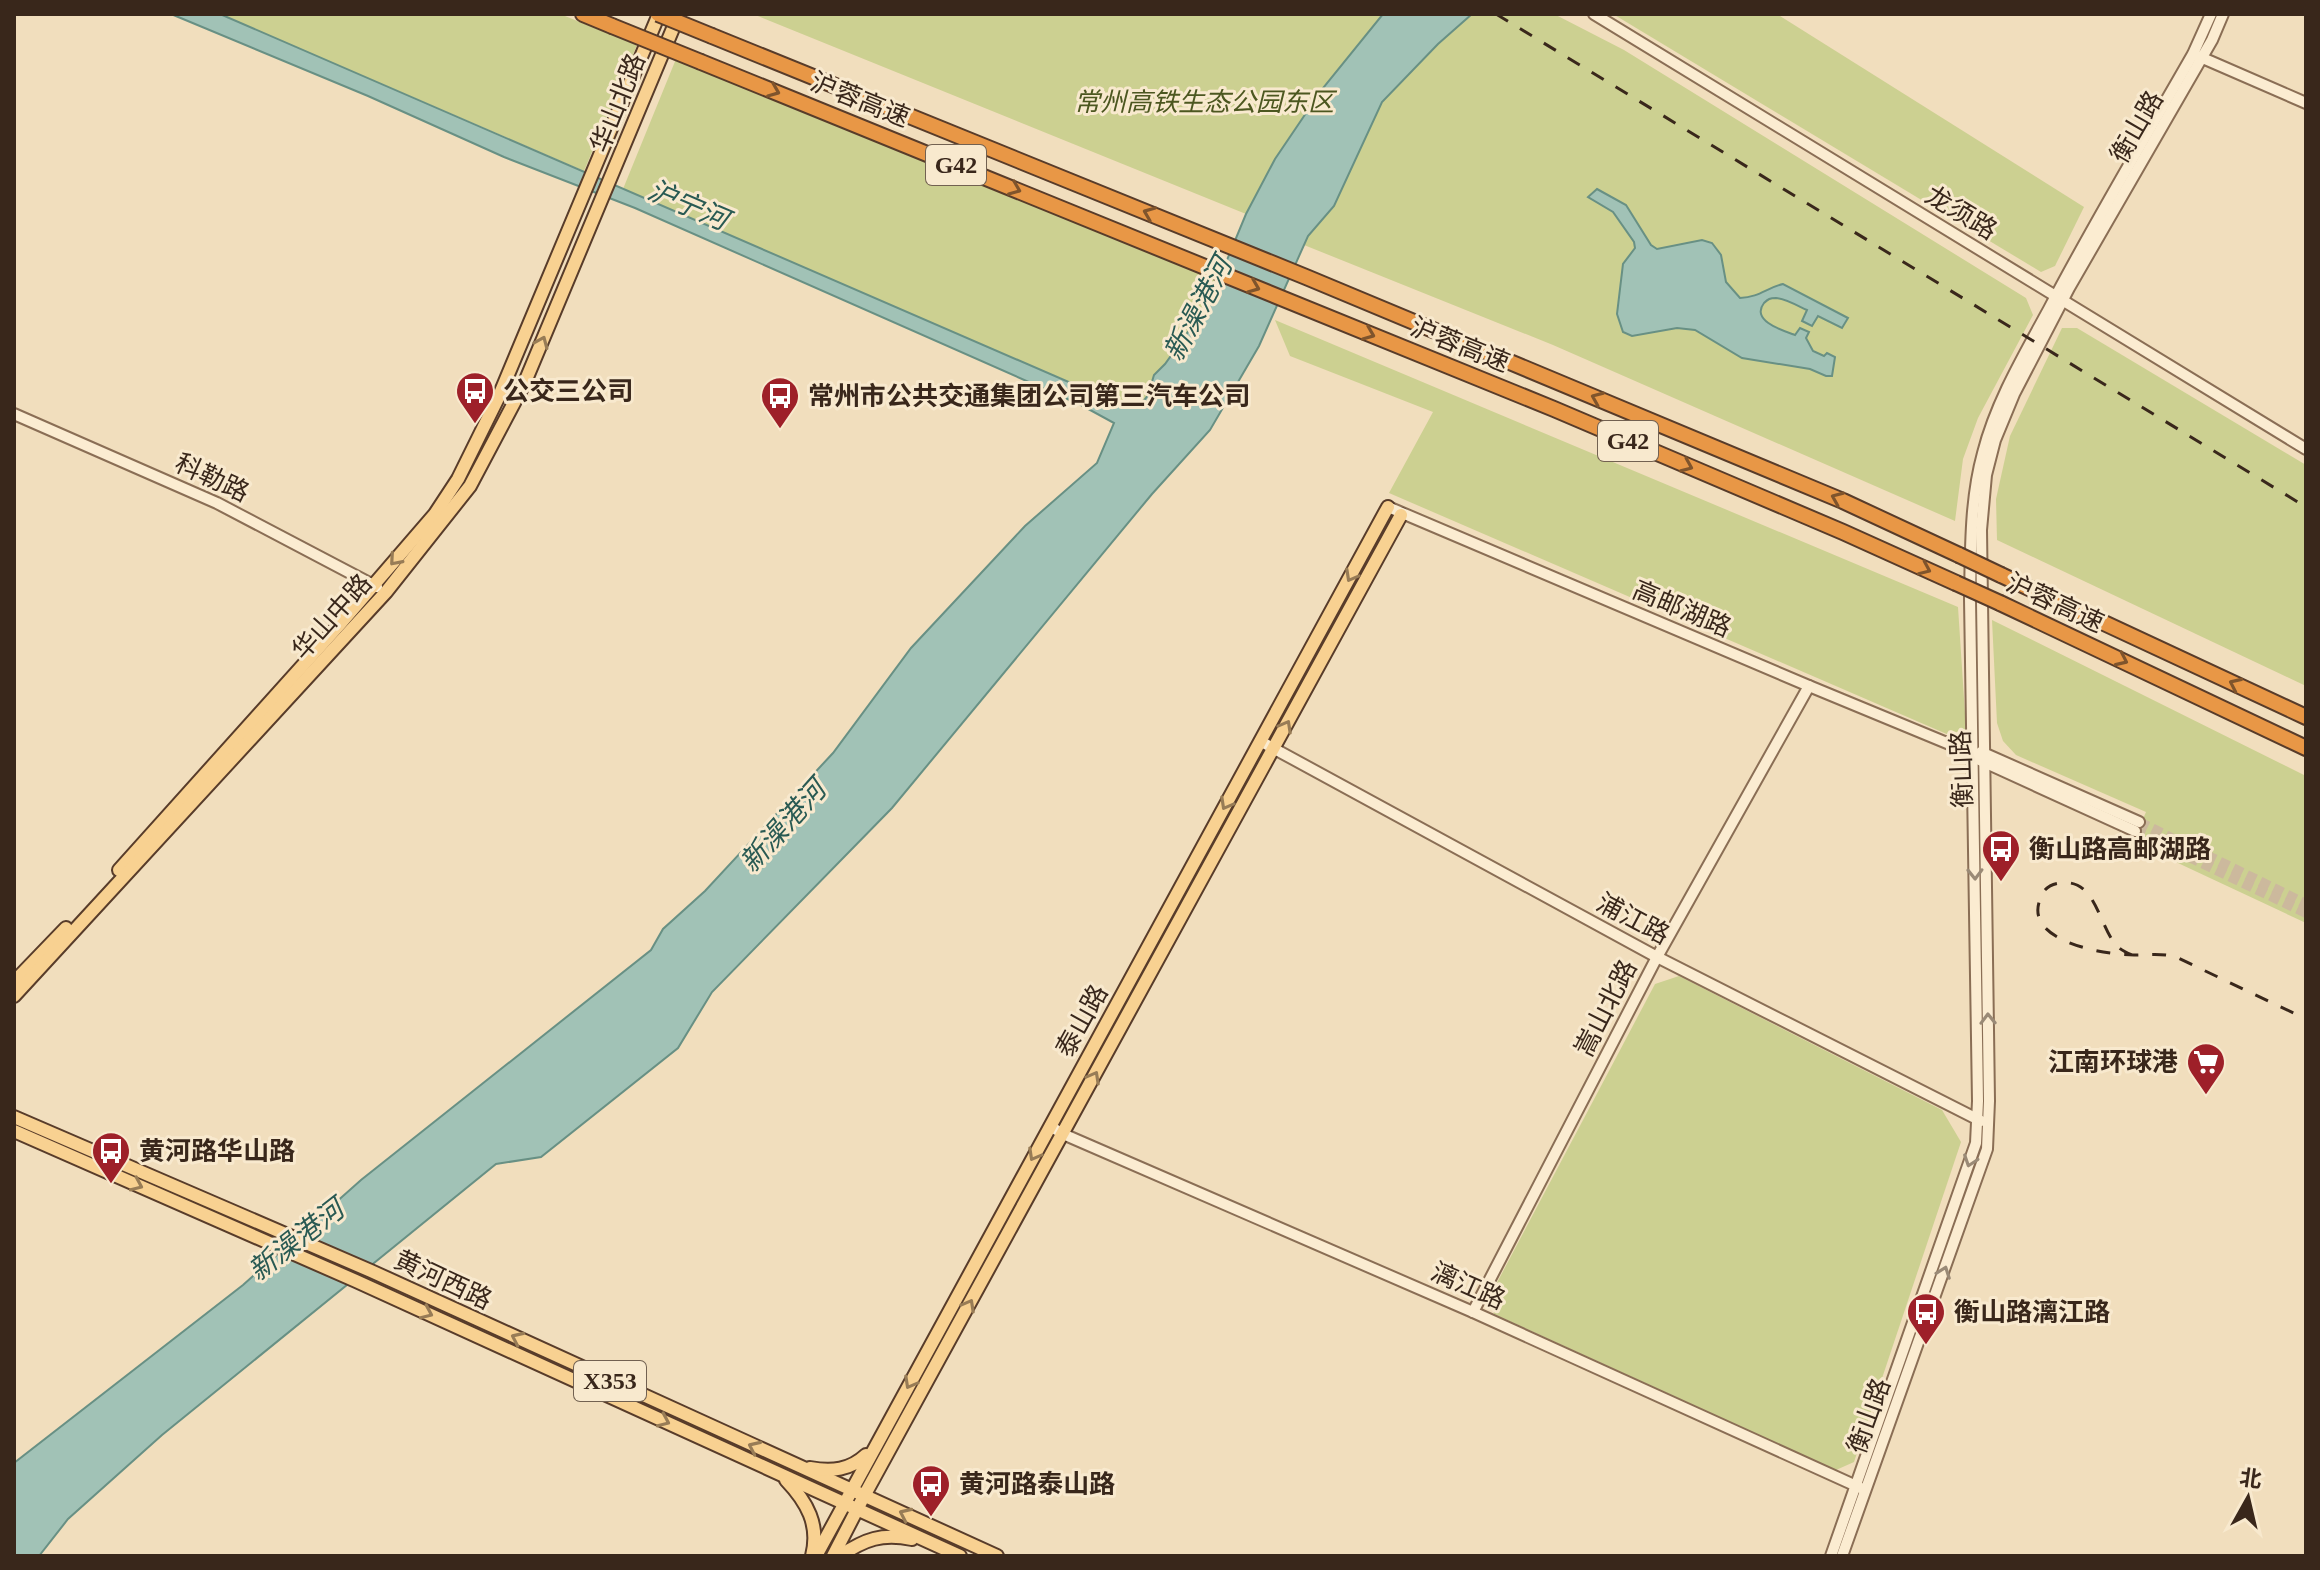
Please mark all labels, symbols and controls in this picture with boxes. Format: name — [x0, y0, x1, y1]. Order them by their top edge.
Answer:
street label: 华山北路 — [585, 49, 651, 157]
street label: 沪蓉高速 — [806, 67, 914, 133]
one-way arrow — [766, 81, 780, 98]
street label: 衡山路 — [2105, 86, 2169, 168]
park label: 常州高铁生态公园东区 — [1074, 88, 1338, 117]
road number: G42 — [926, 145, 986, 185]
water label: 沪宁河 — [643, 174, 737, 238]
one-way arrow — [1007, 179, 1021, 196]
street label: 龙须路 — [1920, 180, 2002, 246]
one-way arrow — [1143, 207, 1157, 223]
water label: 新澡港河 — [1158, 248, 1240, 366]
one-way arrow — [1246, 277, 1260, 294]
street label: 沪蓉高速 — [1406, 312, 1514, 378]
one-way arrow — [1361, 324, 1375, 340]
one-way arrow — [533, 336, 549, 350]
bus stop icon: 公交三公司 — [454, 370, 496, 425]
bus stop icon: 常州市公共交通集团公司第三汽车公司 — [759, 375, 801, 430]
place label: 公交三公司 — [503, 377, 633, 406]
place label: 常州市公共交通集团公司第三汽车公司 — [808, 382, 1250, 411]
one-way arrow — [1591, 391, 1605, 408]
road number: G42 — [1598, 421, 1658, 461]
street label: 科勒路 — [171, 448, 253, 508]
one-way arrow — [1679, 456, 1693, 472]
one-way arrow — [1831, 492, 1845, 508]
one-way arrow — [390, 551, 405, 565]
one-way arrow — [1917, 560, 1931, 576]
one-way arrow — [1345, 567, 1360, 582]
street label: 沪蓉高速 — [2002, 568, 2108, 638]
street label: 华山中路 — [286, 569, 378, 665]
street label: 高邮湖路 — [1628, 575, 1736, 643]
one-way arrow — [2113, 650, 2128, 666]
one-way arrow — [2229, 678, 2244, 694]
one-way arrow — [1276, 720, 1292, 735]
street label: 衡山路 — [1946, 730, 1978, 808]
water label: 新澡港河 — [734, 770, 835, 878]
one-way arrow — [1220, 795, 1236, 810]
bus stop icon: 衡山路高邮湖路 — [1980, 828, 2022, 883]
place label: 衡山路高邮湖路 — [2029, 835, 2211, 864]
one-way arrow — [1966, 868, 1984, 881]
street label: 浦江路 — [1592, 888, 1674, 950]
street label: 嵩山北路 — [1569, 955, 1643, 1061]
street label: 泰山路 — [1050, 980, 1114, 1062]
one-way arrow — [1979, 1012, 1997, 1025]
supermarket icon: 江南环球港 — [2185, 1041, 2227, 1096]
place label: 江南环球港 — [2048, 1048, 2178, 1077]
one-way arrow — [1084, 1071, 1100, 1086]
bus stop icon: 黄河路华山路 — [90, 1130, 132, 1185]
place label: 黄河路华山路 — [139, 1137, 295, 1166]
one-way arrow — [1029, 1147, 1044, 1161]
one-way arrow — [1963, 1153, 1980, 1167]
one-way arrow — [129, 1175, 143, 1191]
water label: 新澡港河 — [242, 1190, 354, 1287]
street label: 黄河西路 — [390, 1245, 496, 1315]
street label: 漓江路 — [1426, 1257, 1510, 1315]
one-way arrow — [1934, 1266, 1950, 1280]
bus stop icon: 衡山路漓江路 — [1905, 1291, 1947, 1346]
place label: 衡山路漓江路 — [1954, 1298, 2110, 1327]
one-way arrow — [959, 1299, 975, 1314]
one-way arrow — [419, 1304, 433, 1320]
one-way arrow — [511, 1332, 526, 1348]
road number: X353 — [574, 1361, 646, 1401]
street label: 衡山路 — [1842, 1374, 1896, 1458]
one-way arrow — [904, 1375, 919, 1389]
one-way arrow — [655, 1411, 670, 1427]
one-way arrow — [747, 1441, 762, 1457]
north arrow — [2208, 1458, 2288, 1538]
bus stop icon: 黄河路泰山路 — [910, 1463, 952, 1518]
text: 北 — [2238, 1465, 2263, 1493]
place label: 黄河路泰山路 — [959, 1470, 1115, 1499]
one-way arrow — [899, 1508, 913, 1524]

